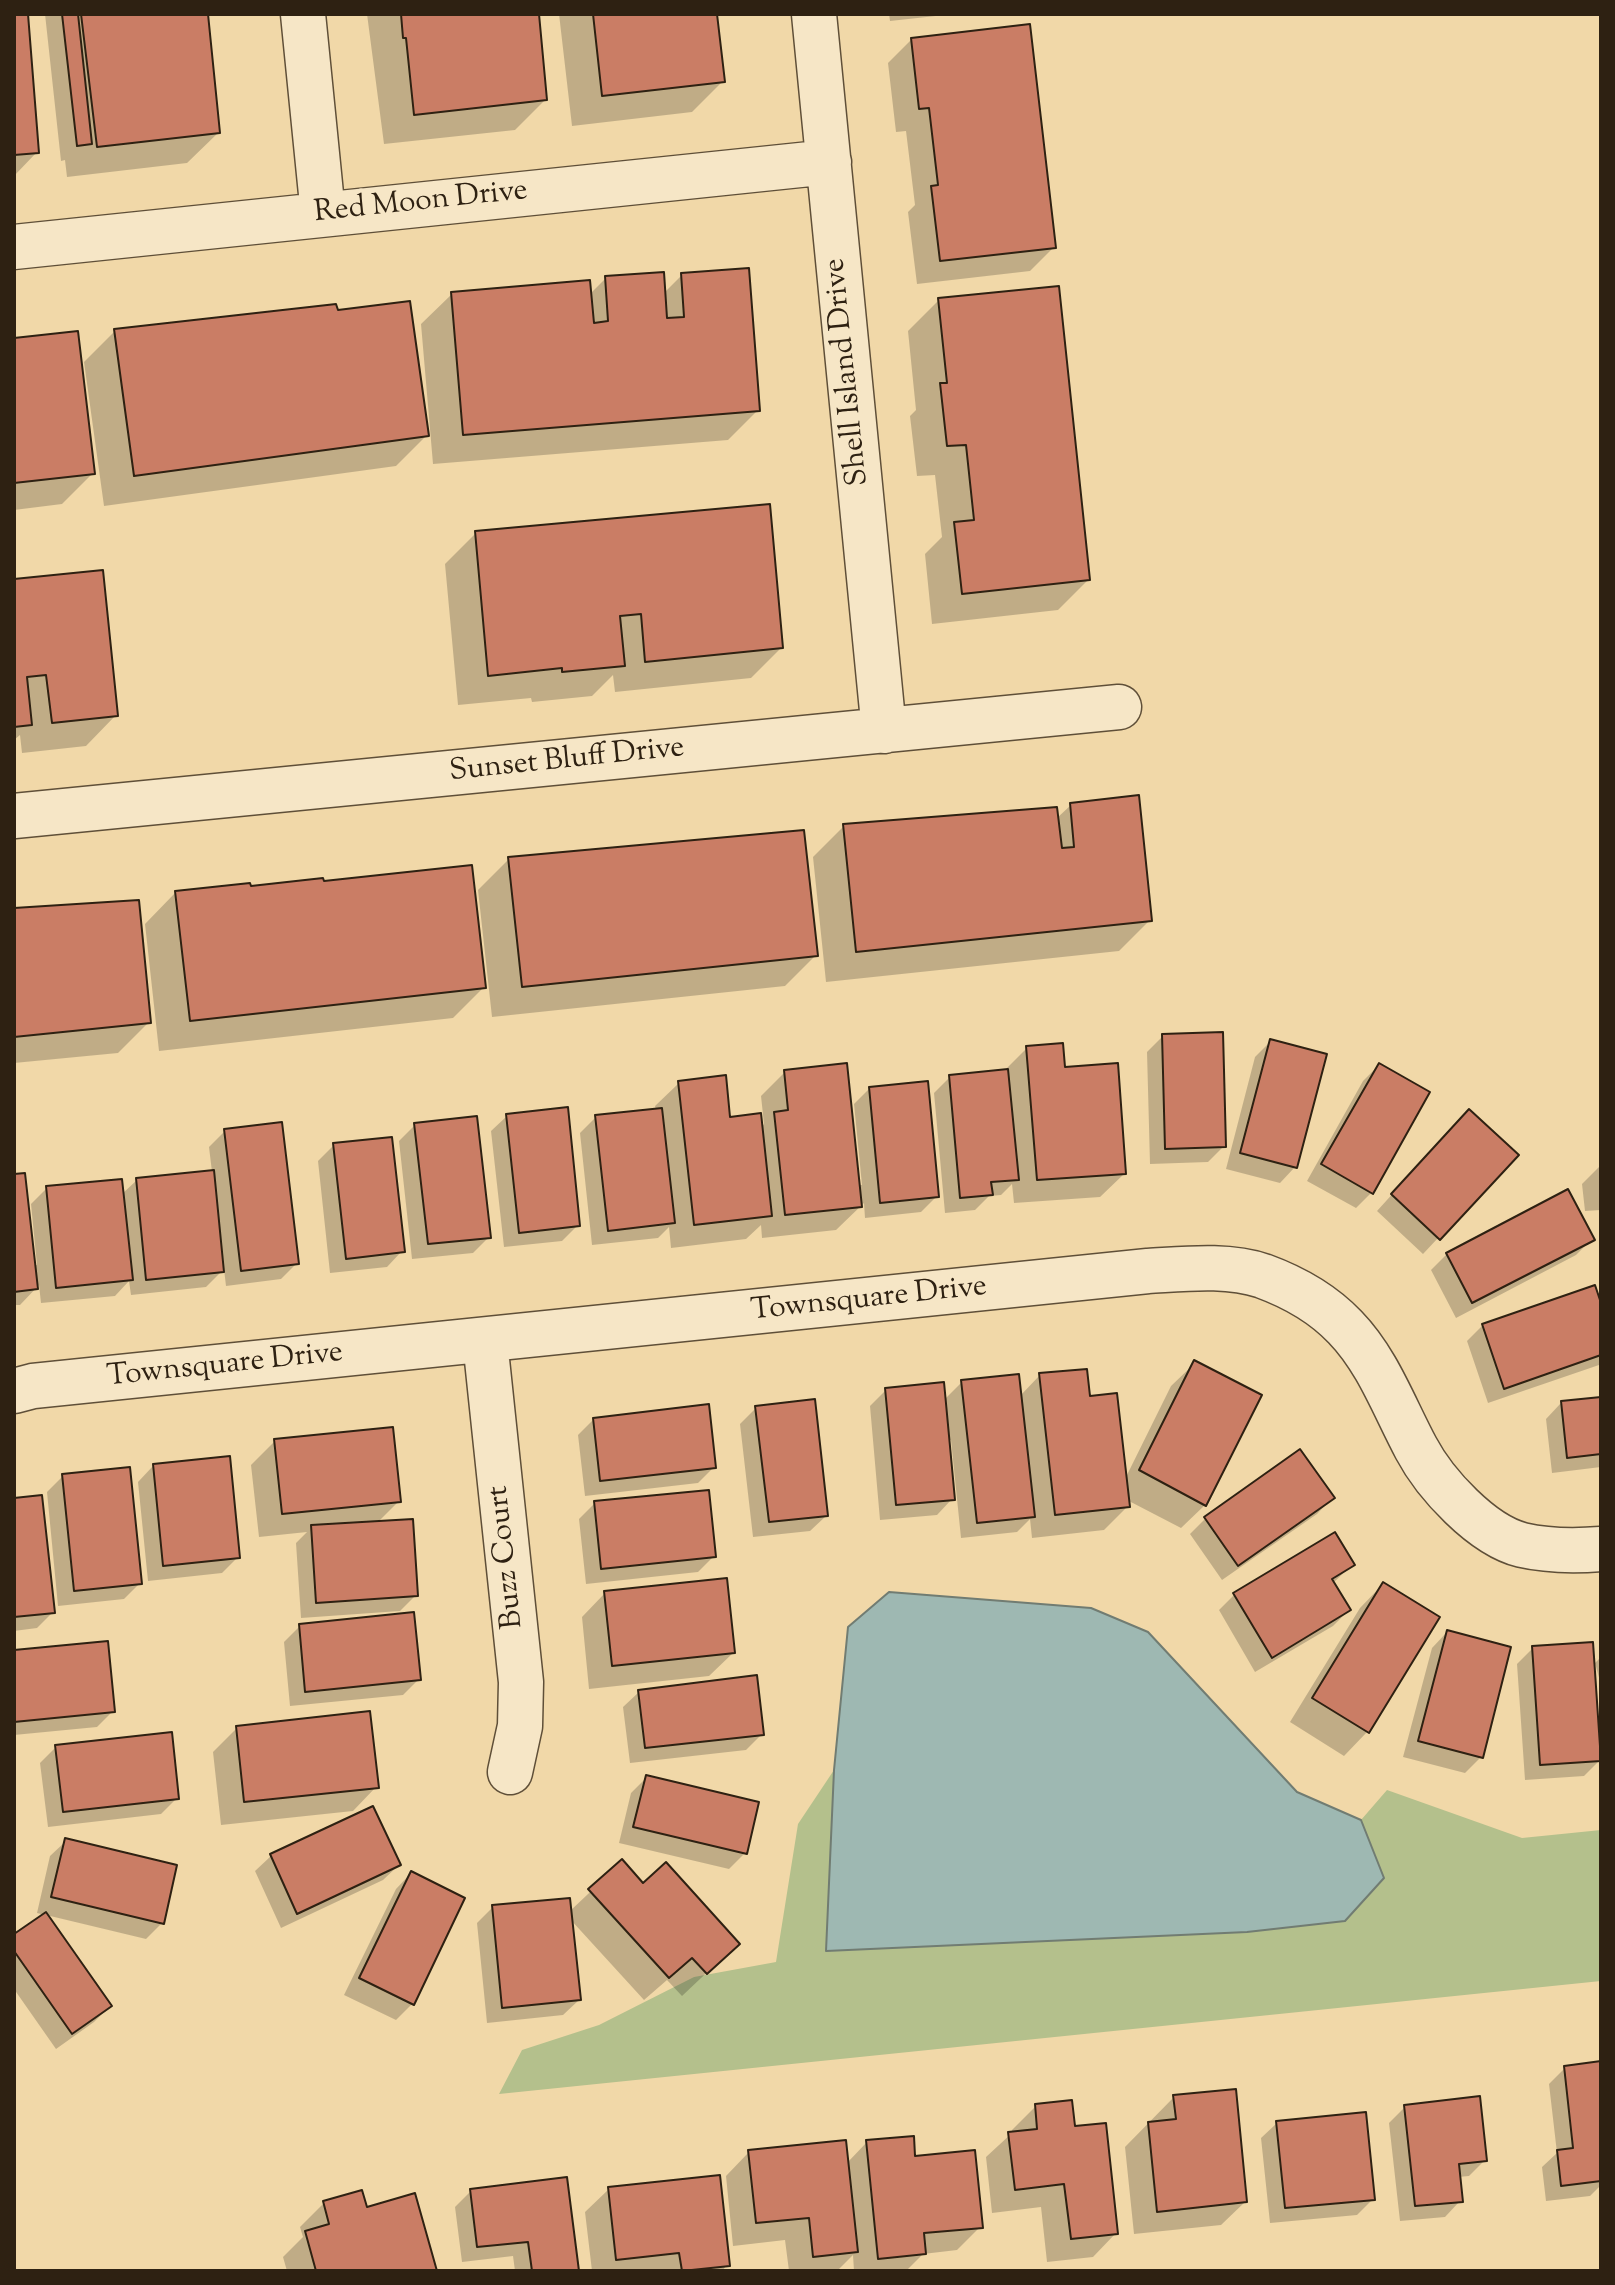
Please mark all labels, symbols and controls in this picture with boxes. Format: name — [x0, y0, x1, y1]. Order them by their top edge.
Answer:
street label: Red Moon Drive — [313, 175, 529, 233]
street label: Shell Island Drive — [819, 256, 879, 488]
street label: Sunset Bluff Drive — [448, 732, 686, 792]
street label: Townsquare Drive — [749, 1271, 989, 1331]
street label: Townsquare Drive — [105, 1337, 345, 1397]
street label: Buzz Court — [483, 1484, 533, 1630]

